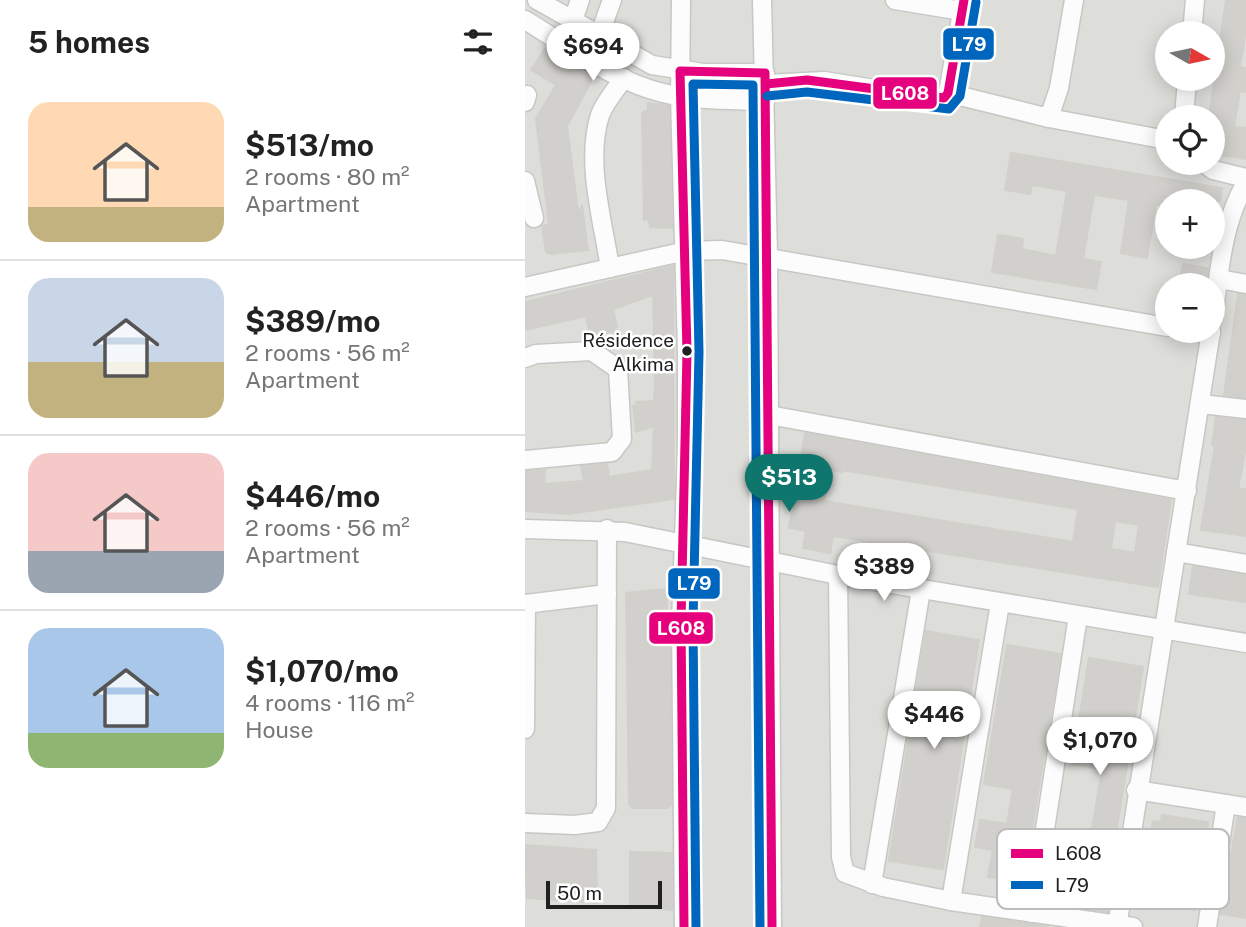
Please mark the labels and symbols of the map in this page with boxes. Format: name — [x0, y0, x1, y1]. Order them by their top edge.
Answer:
north arrow — [1155, 21, 1225, 91]
pin: $694 — [552, 24, 634, 83]
line badge: L79 — [942, 27, 995, 61]
text: L79 — [951, 33, 987, 55]
line badge: L608 — [872, 76, 938, 110]
text: L608 — [881, 82, 929, 104]
place label: Résidence Alkima — [582, 329, 674, 375]
marker: Résidence Alkima — [680, 344, 694, 358]
pin: $513 — [748, 454, 830, 514]
pin: $389 — [843, 544, 925, 603]
line badge: L79 — [667, 567, 721, 600]
text: L79 — [676, 572, 712, 594]
line badge: L608 — [648, 611, 714, 645]
text: L608 — [657, 617, 705, 639]
pin: $446 — [893, 692, 975, 751]
pin: $1,070 — [1043, 718, 1157, 777]
legend — [997, 829, 1229, 909]
text: L608 — [1055, 842, 1101, 864]
text: L79 — [1055, 874, 1089, 896]
scale bar — [546, 878, 661, 910]

